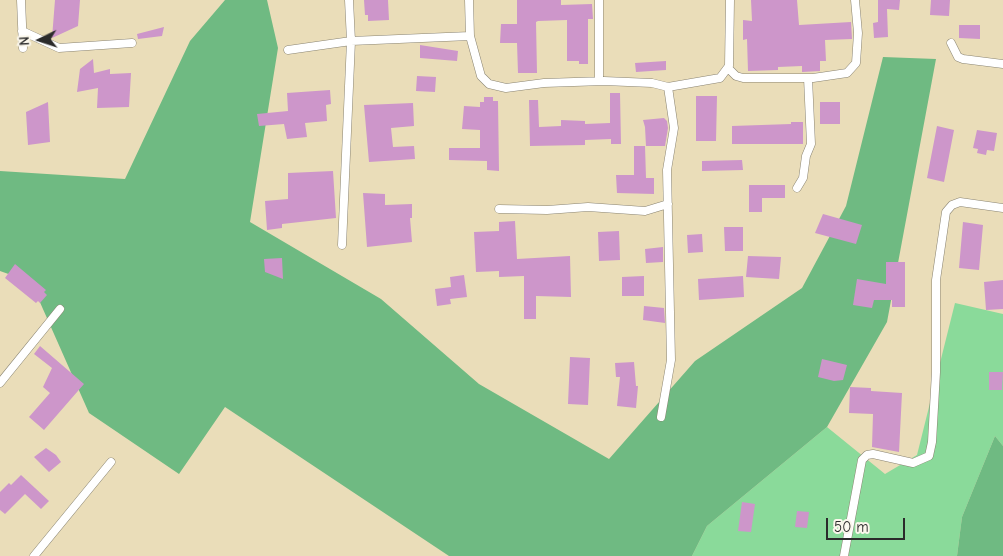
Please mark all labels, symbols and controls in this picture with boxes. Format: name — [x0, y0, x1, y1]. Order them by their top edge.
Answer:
north arrow — [15, 15, 65, 65]
text: N — [16, 36, 33, 46]
scale bar — [828, 508, 907, 540]
text: 50 m — [834, 518, 869, 536]

